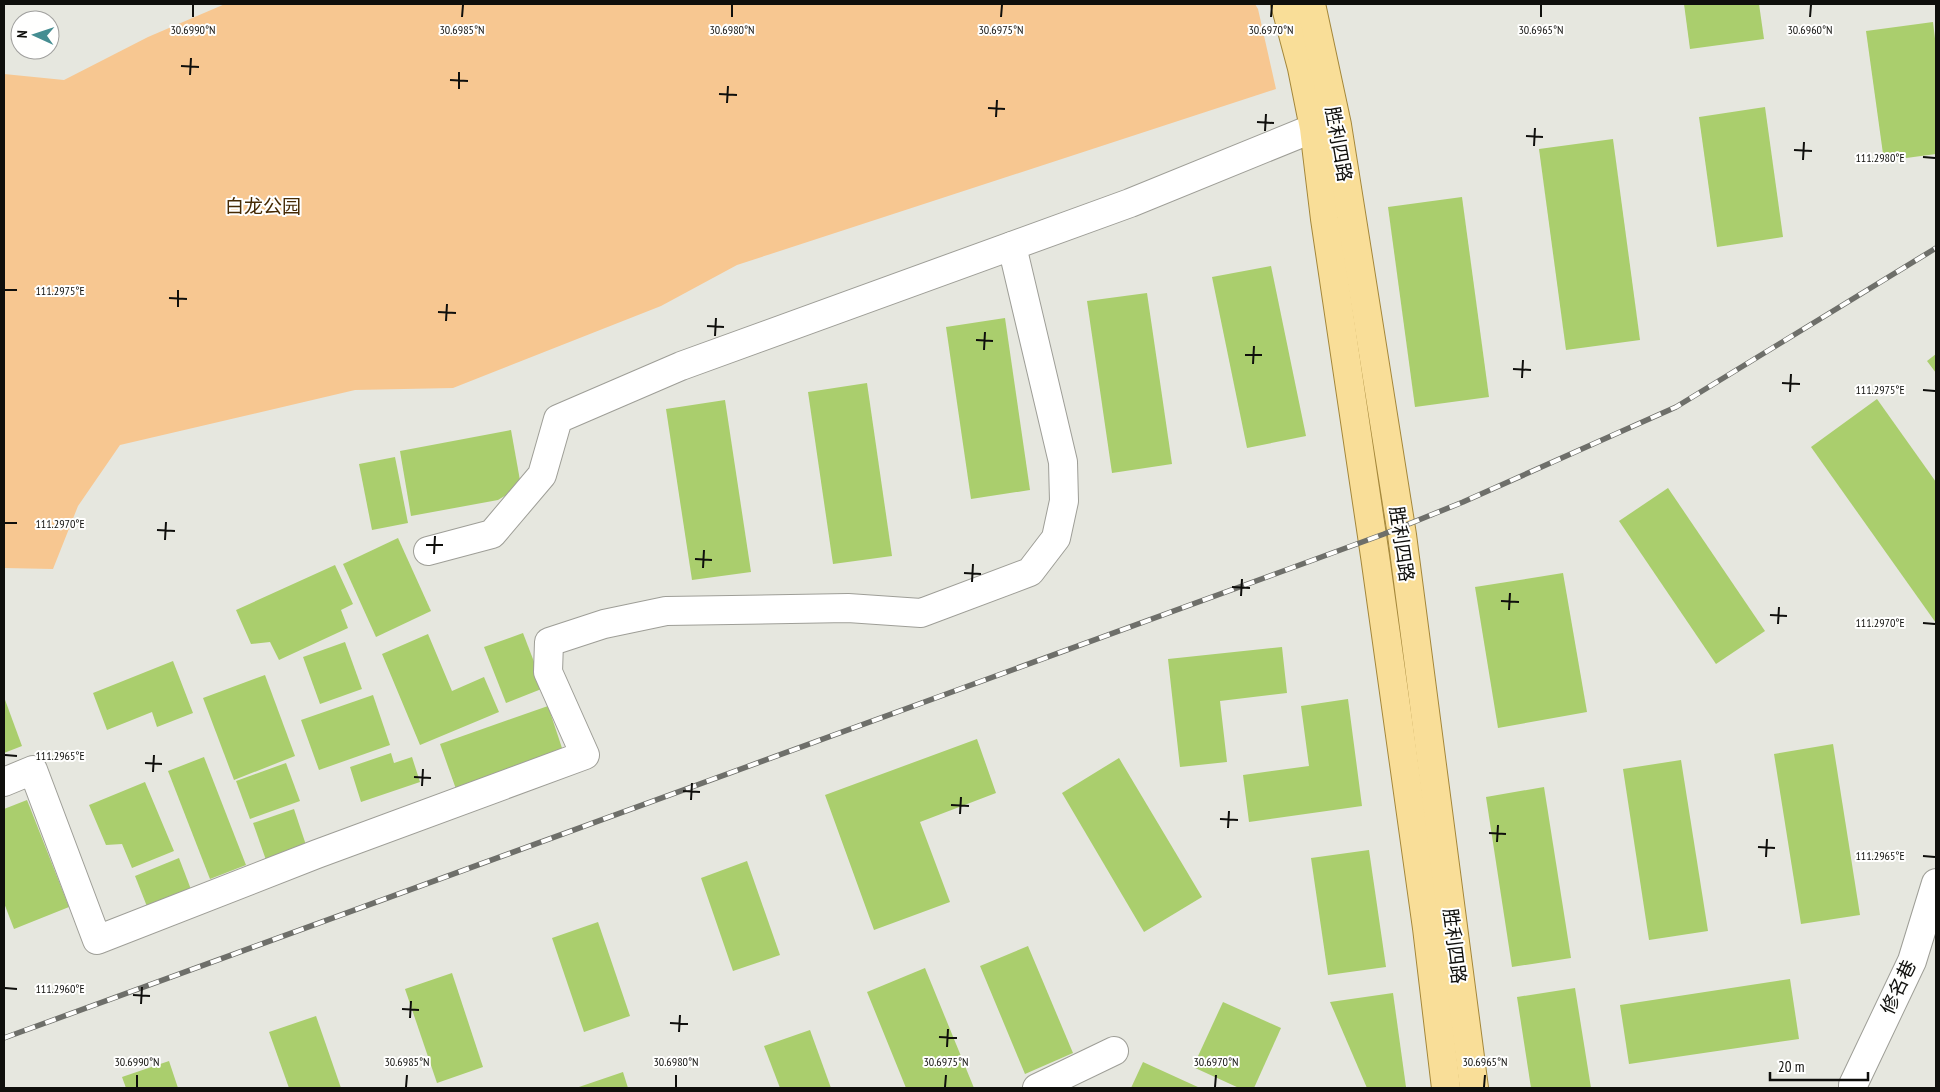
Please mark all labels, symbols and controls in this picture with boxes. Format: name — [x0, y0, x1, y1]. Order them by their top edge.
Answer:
north arrow — [10, 10, 60, 60]
text: 30.6990°N — [170, 22, 216, 37]
text: 30.6985°N — [439, 22, 485, 37]
text: 30.6980°N — [709, 22, 755, 37]
text: 30.6975°N — [978, 22, 1024, 37]
text: 30.6970°N — [1248, 22, 1294, 37]
text: 30.6965°N — [1518, 22, 1564, 37]
text: 30.6960°N — [1787, 22, 1833, 37]
text: N — [13, 30, 31, 39]
street label: 胜利四路 — [1321, 104, 1357, 184]
text: 111.2980°E — [1855, 150, 1905, 165]
park label: 白龙公园 — [225, 194, 301, 218]
text: 111.2975°E — [35, 283, 85, 298]
text: 111.2975°E — [1855, 382, 1905, 397]
street label: 胜利四路 — [1385, 505, 1419, 583]
text: 111.2970°E — [35, 516, 85, 531]
text: 111.2970°E — [1855, 615, 1905, 630]
text: 111.2965°E — [35, 748, 85, 763]
text: 111.2965°E — [1855, 848, 1905, 863]
street label: 胜利四路 — [1438, 907, 1472, 985]
street label: 修名巷 — [1875, 956, 1921, 1018]
text: 111.2960°E — [35, 981, 85, 996]
scale bar — [1770, 1050, 1868, 1082]
text: 30.6990°N — [114, 1054, 160, 1069]
text: 30.6985°N — [384, 1054, 430, 1069]
text: 30.6980°N — [653, 1054, 699, 1069]
text: 30.6975°N — [923, 1054, 969, 1069]
text: 30.6970°N — [1193, 1054, 1239, 1069]
text: 30.6965°N — [1462, 1054, 1508, 1069]
text: 20 m — [1778, 1057, 1804, 1076]

